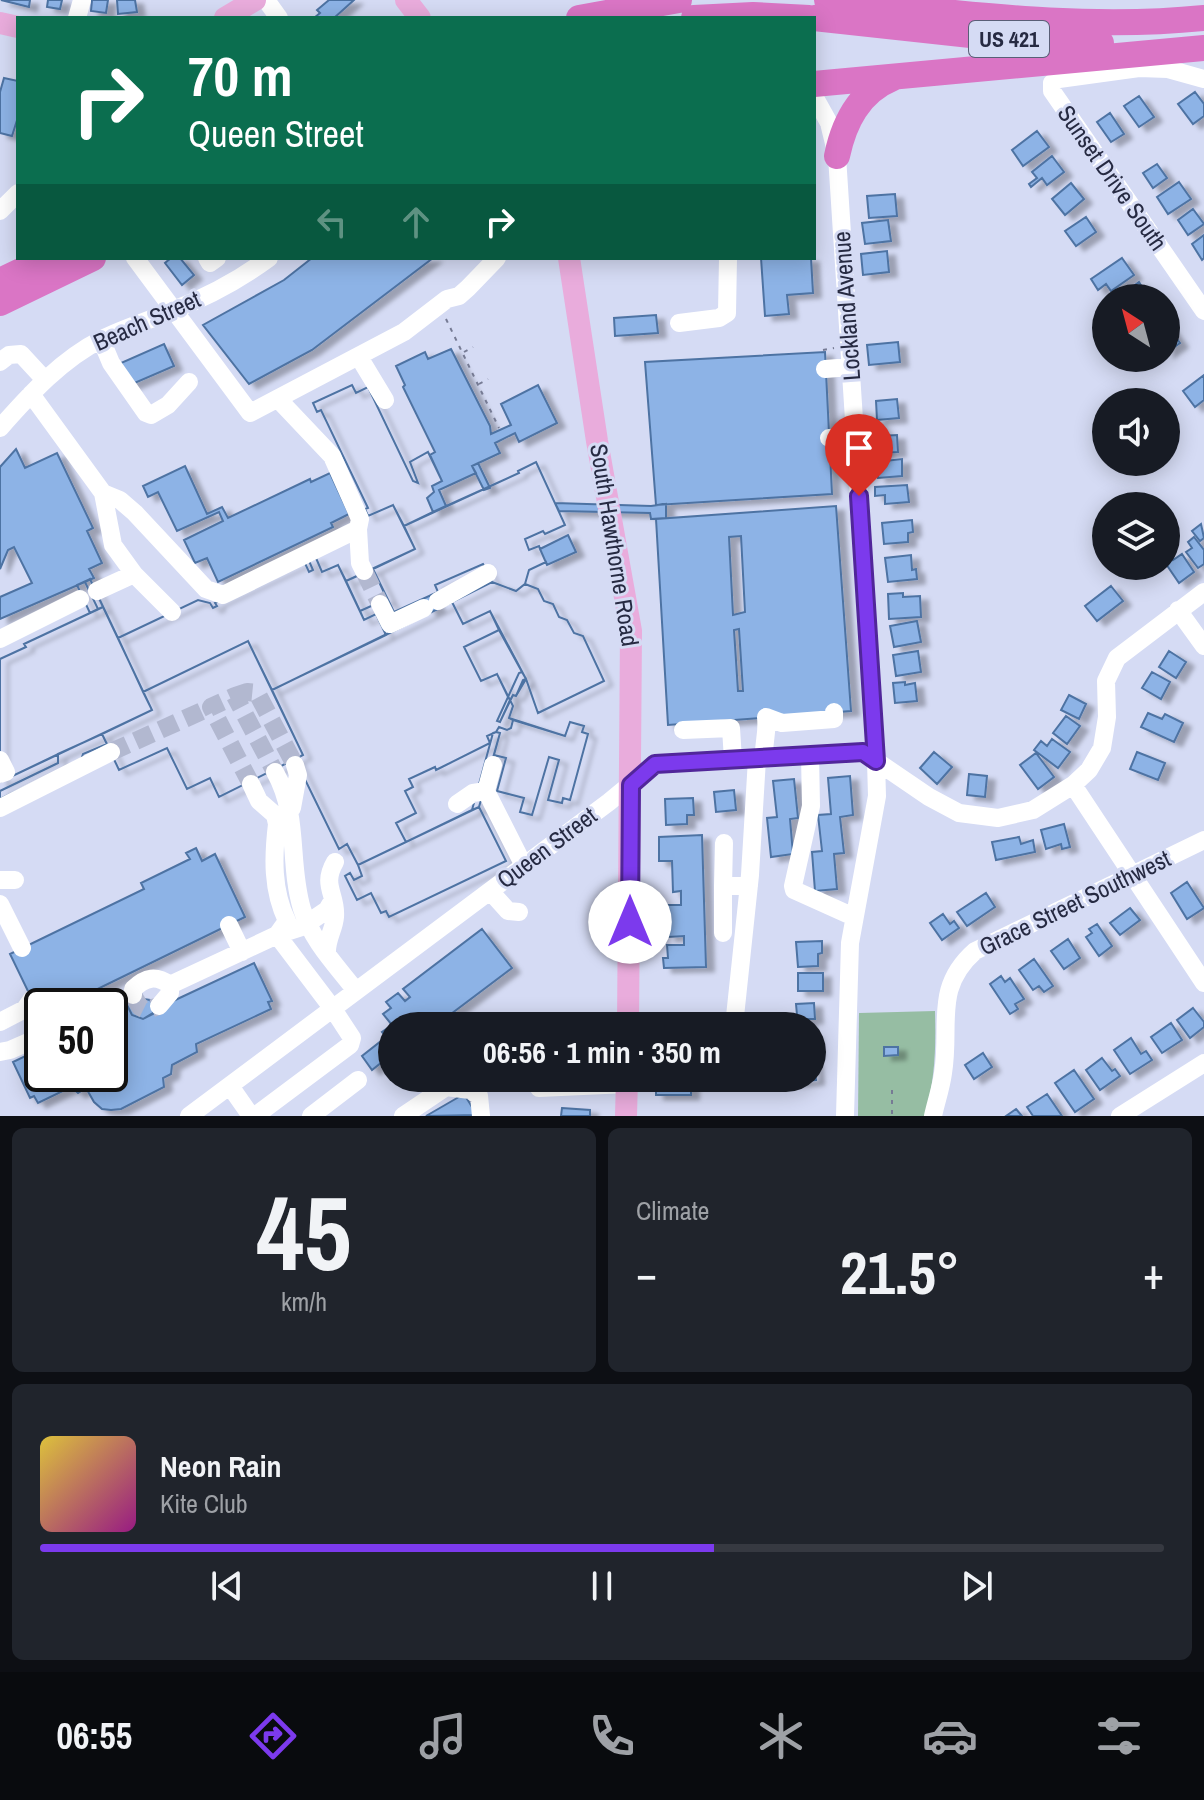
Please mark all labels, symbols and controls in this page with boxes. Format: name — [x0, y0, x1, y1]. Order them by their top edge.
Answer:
road number: US 421 — [969, 21, 1049, 57]
text: 70 m — [188, 38, 293, 113]
icon: right — [56, 48, 160, 152]
street label: Sunset Drive South — [1051, 98, 1175, 257]
text: Queen Street — [188, 110, 364, 158]
icon: left — [310, 200, 354, 244]
icon: ahead — [394, 200, 438, 244]
icon: right — [478, 200, 522, 244]
street label: Lockland Avenue — [825, 230, 867, 382]
street label: Beach Street — [88, 282, 206, 358]
north arrow — [1092, 284, 1180, 372]
map controls — [1092, 284, 1180, 580]
button: sound — [1092, 388, 1180, 476]
pin — [825, 414, 893, 496]
icon: arrive — [837, 426, 881, 470]
street label: South Hawthorne Road — [583, 441, 647, 648]
button: layers — [1092, 492, 1180, 580]
street label: Queen Street — [490, 799, 603, 895]
street label: Grace Street Southwest — [974, 842, 1176, 962]
position arrow — [588, 880, 672, 964]
speed limit sign: 50 — [24, 988, 128, 1092]
text: 06:56 · 1 min · 350 m — [483, 1032, 721, 1072]
text: 45 — [257, 1162, 351, 1302]
text: Climate — [636, 1193, 709, 1228]
text: 21.5° — [840, 1232, 960, 1313]
text: − — [636, 1243, 657, 1303]
text: + — [1143, 1243, 1164, 1303]
text: km/h — [281, 1284, 327, 1319]
text: Neon Rain — [160, 1446, 282, 1486]
text: Kite Club — [160, 1486, 248, 1521]
icon: previous — [205, 1564, 249, 1608]
icon: pause — [580, 1564, 624, 1608]
icon: next — [955, 1564, 999, 1608]
icon: directions — [245, 1708, 301, 1764]
icon: music — [415, 1708, 471, 1764]
icon: phone — [584, 1708, 640, 1764]
icon: climate — [753, 1708, 809, 1764]
icon: car — [922, 1708, 978, 1764]
icon: filters — [1091, 1708, 1147, 1764]
text: 06:55 — [57, 1712, 132, 1760]

